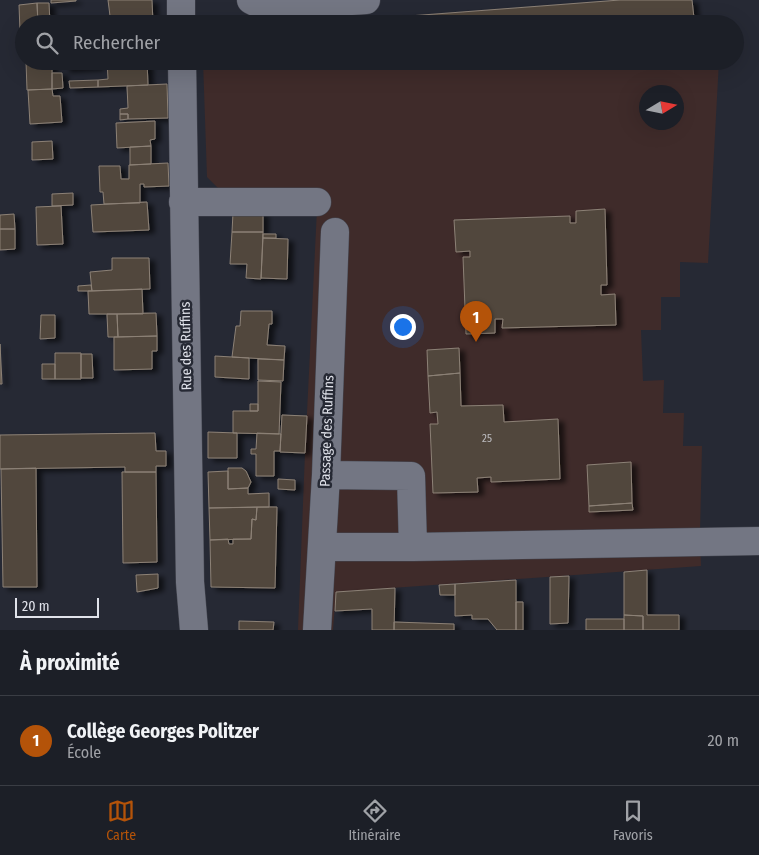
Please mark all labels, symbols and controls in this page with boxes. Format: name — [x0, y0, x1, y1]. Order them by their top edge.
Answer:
search box — [15, 15, 744, 70]
icon: search — [33, 29, 61, 57]
text: Rechercher — [73, 31, 160, 54]
north arrow — [639, 85, 684, 130]
street label: Rue des Ruffins — [177, 301, 195, 391]
pin: 1 — [460, 301, 492, 342]
your location — [390, 314, 416, 340]
street label: Passage des Ruffins — [317, 375, 337, 487]
house number: 25 — [482, 432, 492, 445]
scale bar — [15, 595, 99, 618]
text: 20 m — [22, 598, 50, 615]
text: À proximité — [20, 650, 120, 676]
text: Collège Georges Politzer — [67, 720, 259, 743]
text: 1 — [33, 731, 39, 750]
text: 20 m — [708, 731, 739, 750]
text: École — [67, 743, 101, 762]
tab: Carte — [106, 797, 136, 844]
tab: Itinéraire — [348, 797, 401, 844]
tab: Favoris — [613, 797, 653, 844]

